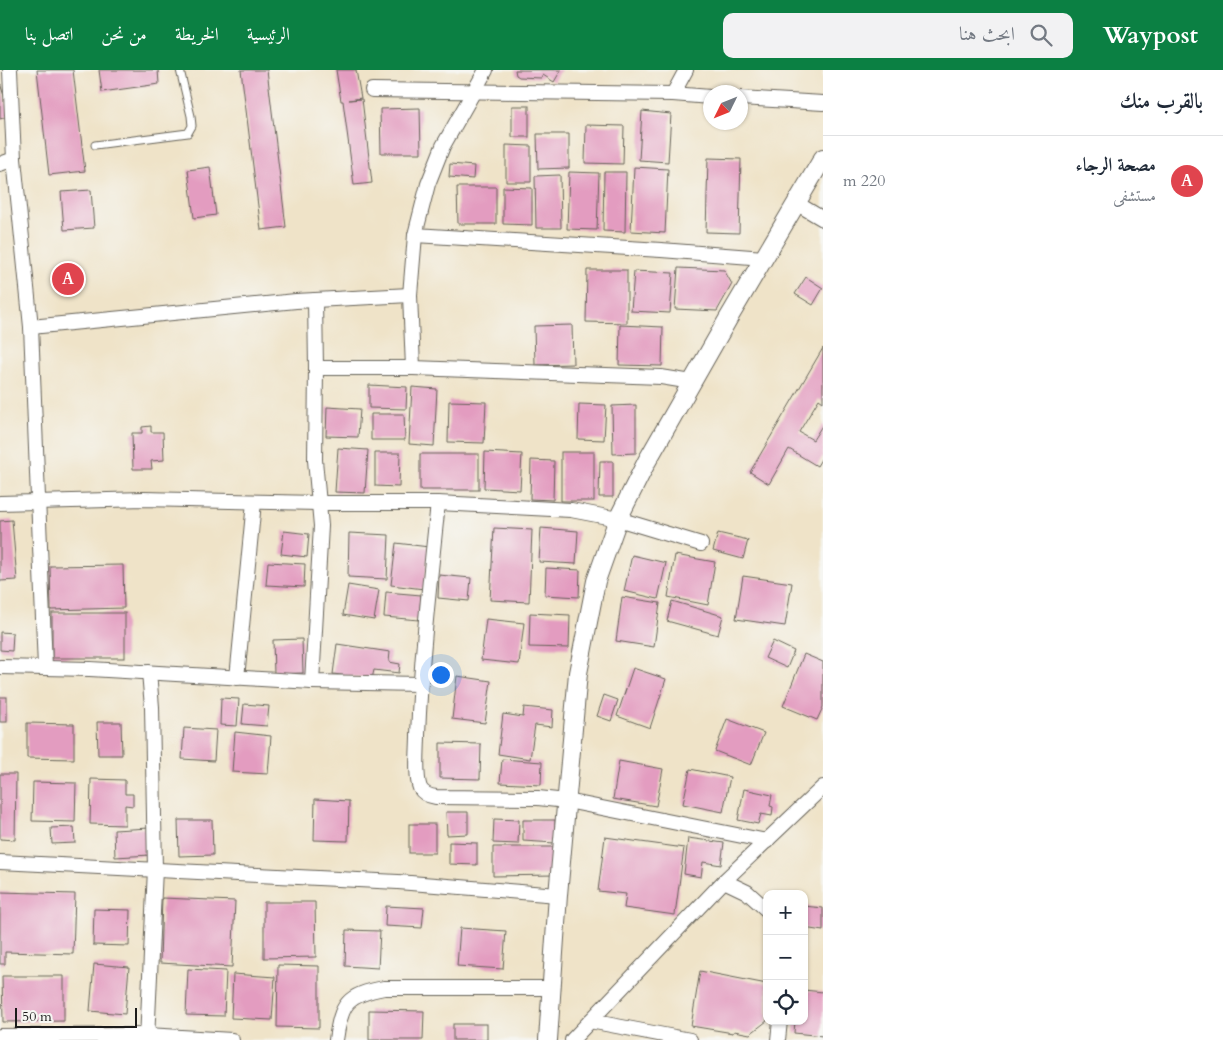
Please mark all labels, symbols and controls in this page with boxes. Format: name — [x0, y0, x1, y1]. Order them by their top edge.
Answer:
search box — [723, 13, 1073, 58]
text: Waypost — [1103, 19, 1198, 52]
text: ابحث هنا — [959, 21, 1015, 47]
icon: search — [1027, 21, 1055, 49]
text: اتصل بنا — [25, 22, 73, 47]
text: من نحن — [101, 22, 147, 47]
text: الخريطة — [175, 22, 219, 47]
text: الرئيسية — [247, 22, 290, 47]
north arrow — [703, 85, 748, 130]
text: بالقرب منك — [1120, 87, 1203, 116]
text: مصحة الرجاء — [1076, 152, 1156, 178]
text: 220 m — [843, 170, 885, 192]
text: A — [1181, 170, 1193, 192]
text: مستشفى — [1113, 185, 1156, 207]
pin: A — [52, 260, 84, 298]
your location — [428, 662, 454, 688]
map controls — [763, 890, 808, 1025]
button: + — [763, 890, 808, 935]
button: − — [763, 935, 808, 980]
button: locate — [763, 980, 808, 1025]
scale bar — [15, 1005, 138, 1028]
text: 50 m — [22, 1007, 52, 1026]

